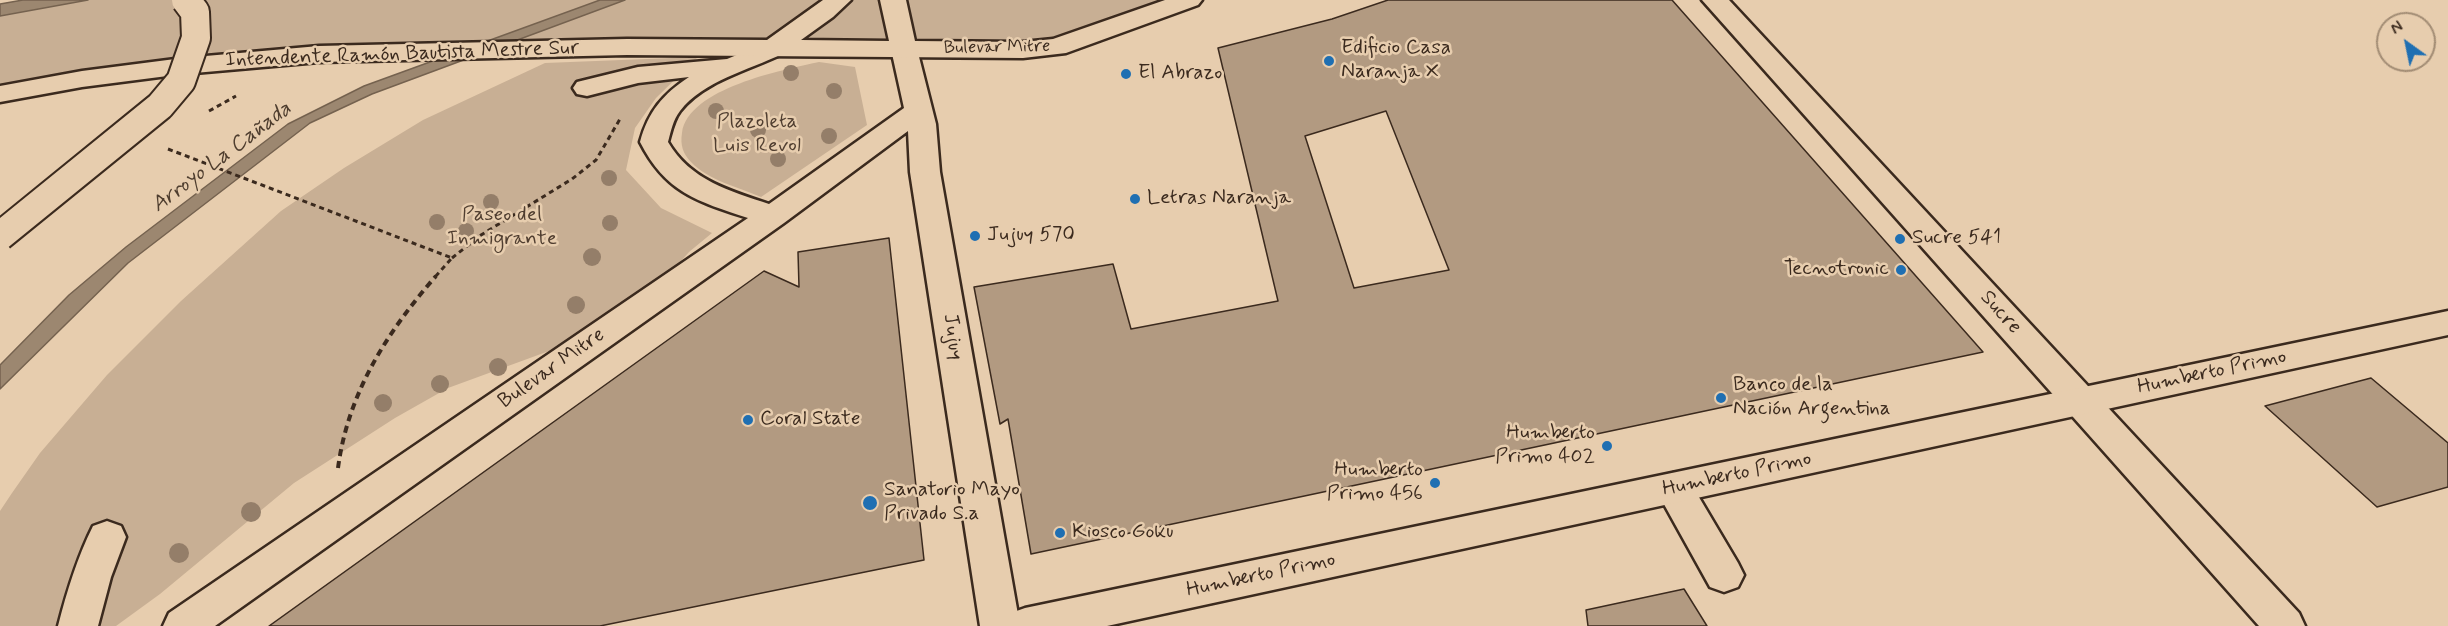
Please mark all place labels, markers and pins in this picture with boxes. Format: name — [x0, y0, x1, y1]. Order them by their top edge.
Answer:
place label: Edificio Casa Naranja X — [1341, 36, 1451, 86]
marker: Edificio Casa Naranja X — [1322, 54, 1336, 68]
place label: El Abrazo — [1138, 61, 1222, 87]
marker: El Abrazo — [1119, 67, 1133, 81]
place label: Letras Naranja — [1147, 186, 1291, 212]
marker: Letras Naranja — [1128, 192, 1142, 206]
place label: Jujuy 570 — [987, 223, 1075, 249]
place label: Sucre 541 — [1912, 226, 2001, 252]
marker: Jujuy 570 — [968, 229, 982, 243]
marker: Sucre 541 — [1893, 232, 1907, 246]
place label: Tecnotronic — [1784, 257, 1889, 283]
marker: Tecnotronic — [1894, 263, 1908, 277]
place label: Banco de la Nación Argentina — [1733, 373, 1891, 423]
marker: Banco de la Nación Argentina — [1714, 391, 1728, 405]
place label: Coral State — [760, 407, 861, 433]
marker: Coral State — [741, 413, 755, 427]
place label: Humberto Primo 402 — [1495, 421, 1595, 471]
marker: Humberto Primo 402 — [1600, 439, 1614, 453]
place label: Humberto Primo 456 — [1327, 458, 1423, 508]
marker: Humberto Primo 456 — [1428, 476, 1442, 490]
place label: Sanatorio Mayo Privado S.a — [884, 478, 1020, 528]
marker: Sanatorio Mayo Privado S.a — [861, 494, 879, 512]
place label: Kiosco Goku — [1072, 520, 1174, 546]
marker: Kiosco Goku — [1053, 526, 1067, 540]

